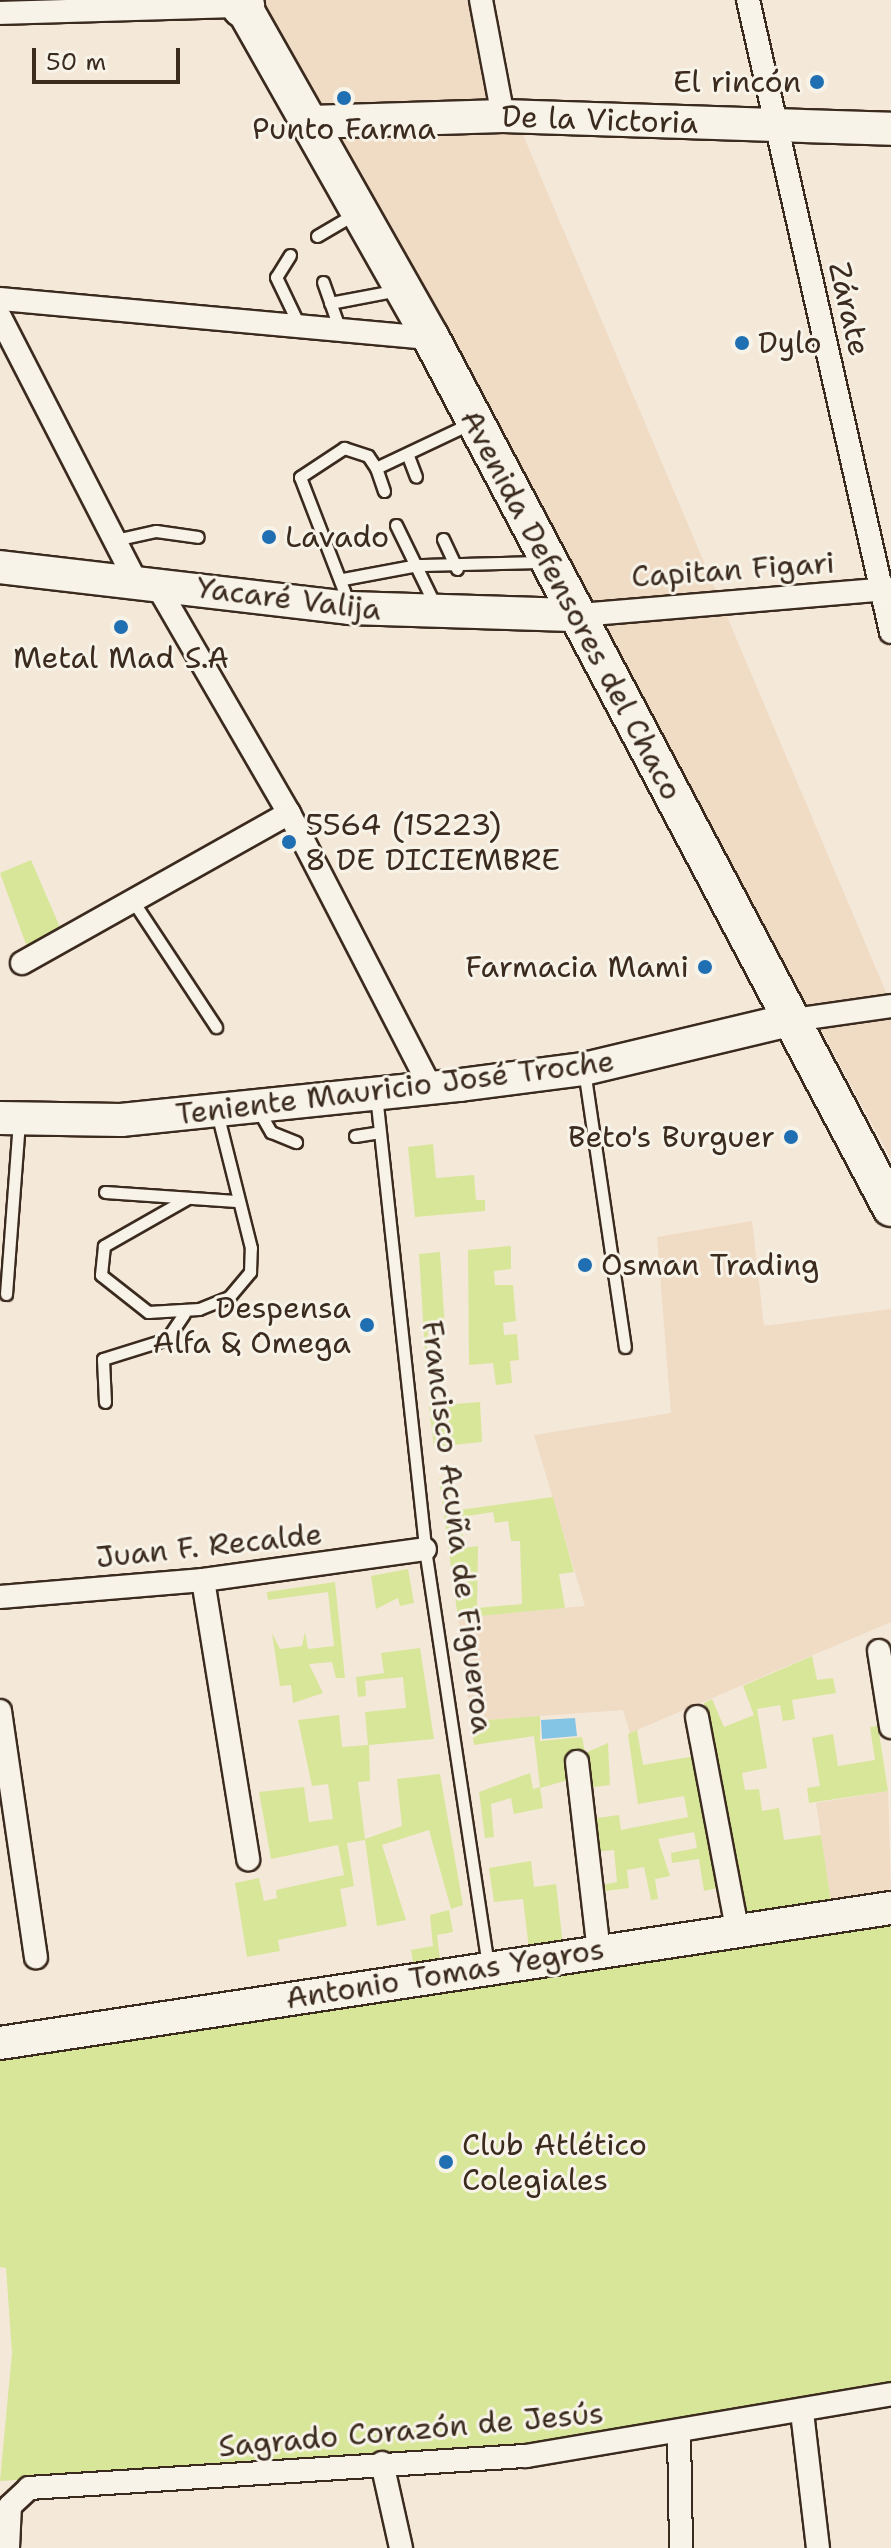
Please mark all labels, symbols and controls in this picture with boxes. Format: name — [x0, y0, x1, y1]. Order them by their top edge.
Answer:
scale bar — [36, 32, 184, 82]
text: 50 m — [46, 46, 106, 78]
place label: El rincón — [673, 64, 801, 100]
marker: El rincón — [808, 73, 826, 91]
marker: Punto Farma — [335, 89, 353, 107]
street label: De la Victoria — [501, 99, 699, 141]
place label: Punto Farma — [252, 111, 436, 147]
street label: Zárate — [821, 258, 877, 360]
place label: Dylo — [758, 325, 822, 361]
marker: Dylo — [733, 334, 751, 352]
street label: Avenida Defensores del Chaco — [453, 404, 689, 806]
place label: Lavado — [285, 519, 389, 555]
marker: Lavado — [260, 528, 278, 546]
street label: Capitan Figari — [630, 545, 836, 595]
street label: Yacaré Valija — [195, 570, 383, 628]
marker: Metal Mad S.A — [112, 618, 130, 636]
place label: Metal Mad S.A — [13, 640, 229, 676]
place label: 5564 (15223) 8 DE DICIEMBRE — [305, 807, 560, 878]
marker: 5564 (15223) 8 DE DICIEMBRE — [280, 833, 298, 851]
place label: Farmacia Mami — [465, 949, 689, 985]
marker: Farmacia Mami — [696, 958, 714, 976]
street label: Teniente Mauricio José Troche — [174, 1043, 616, 1133]
place label: Beto's Burguer — [568, 1119, 775, 1155]
marker: Beto's Burguer — [782, 1128, 800, 1146]
place label: Osman Trading — [601, 1247, 820, 1283]
marker: Osman Trading — [576, 1256, 594, 1274]
place label: Despensa Alfa & Omega — [152, 1290, 351, 1360]
marker: Despensa Alfa & Omega — [358, 1316, 376, 1334]
street label: Francisco Acuña de Figueroa — [414, 1318, 500, 1736]
street label: Juan F. Recalde — [94, 1516, 324, 1576]
street label: Antonio Tomas Yegros — [283, 1931, 607, 2017]
place label: Club Atlético Colegiales — [462, 2127, 647, 2198]
marker: Club Atlético Colegiales — [437, 2153, 455, 2171]
street label: Sagrado Corazón de Jesús — [217, 2395, 605, 2465]

